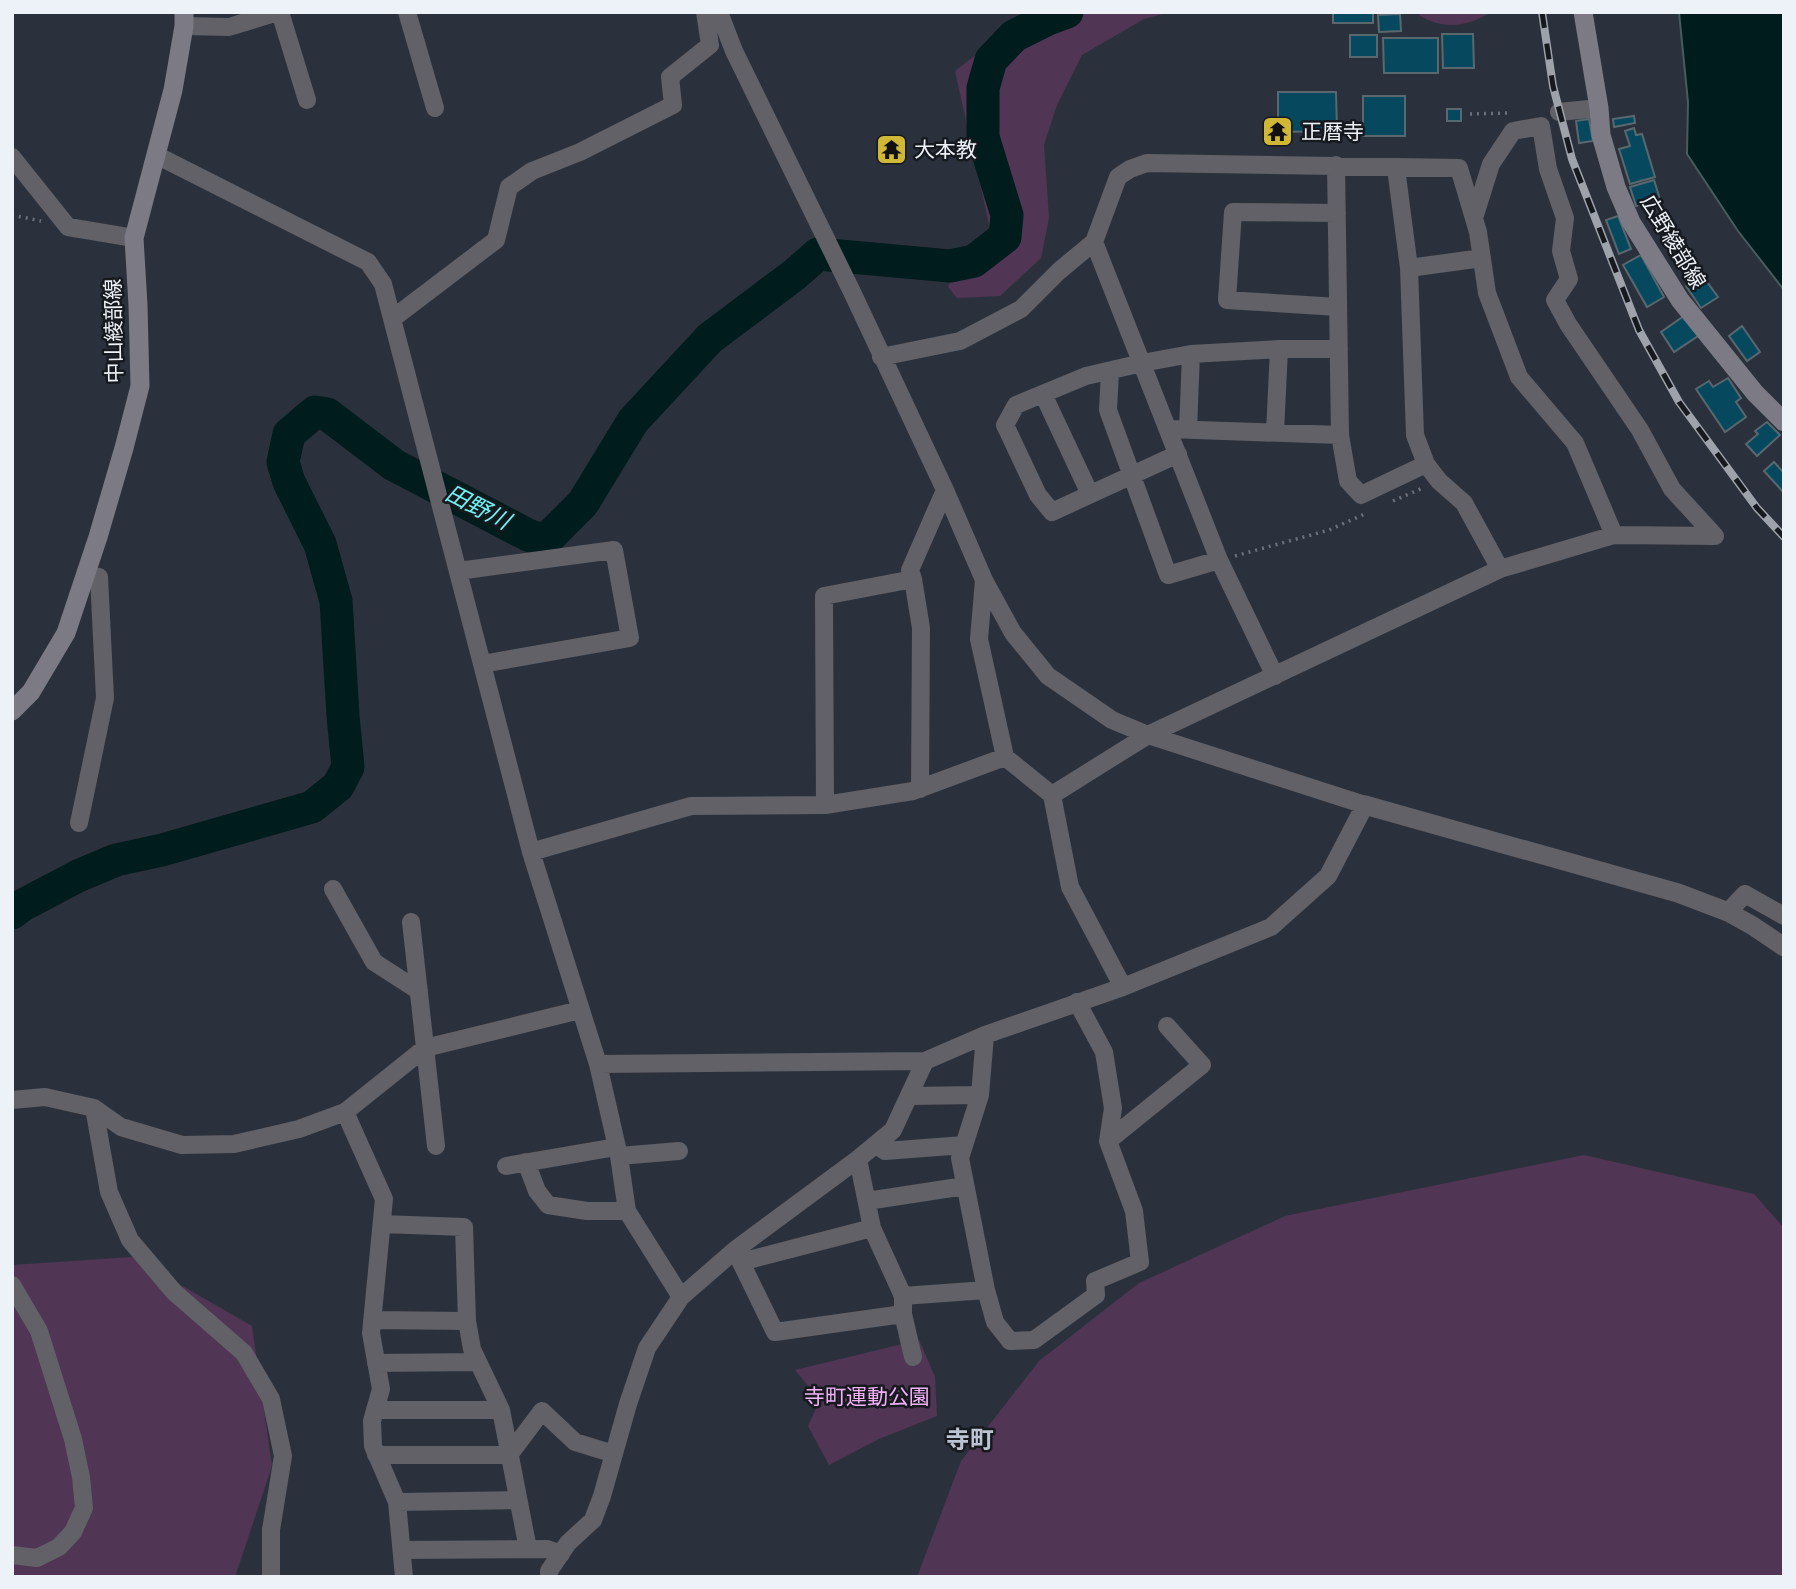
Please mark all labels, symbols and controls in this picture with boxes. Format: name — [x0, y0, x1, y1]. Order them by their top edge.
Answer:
temple icon: 正暦寺 — [1261, 115, 1295, 149]
place label: 正暦寺 — [1301, 120, 1364, 143]
temple icon: 大本教 — [874, 133, 908, 167]
place label: 大本教 — [914, 138, 977, 161]
street label: 広野綾部線 — [1637, 191, 1710, 293]
street label: 中山綾部線 — [101, 278, 126, 384]
water label: 田野川 — [441, 480, 517, 536]
park label: 寺町運動公園 — [804, 1385, 930, 1408]
district label: 寺町 — [946, 1426, 994, 1453]

